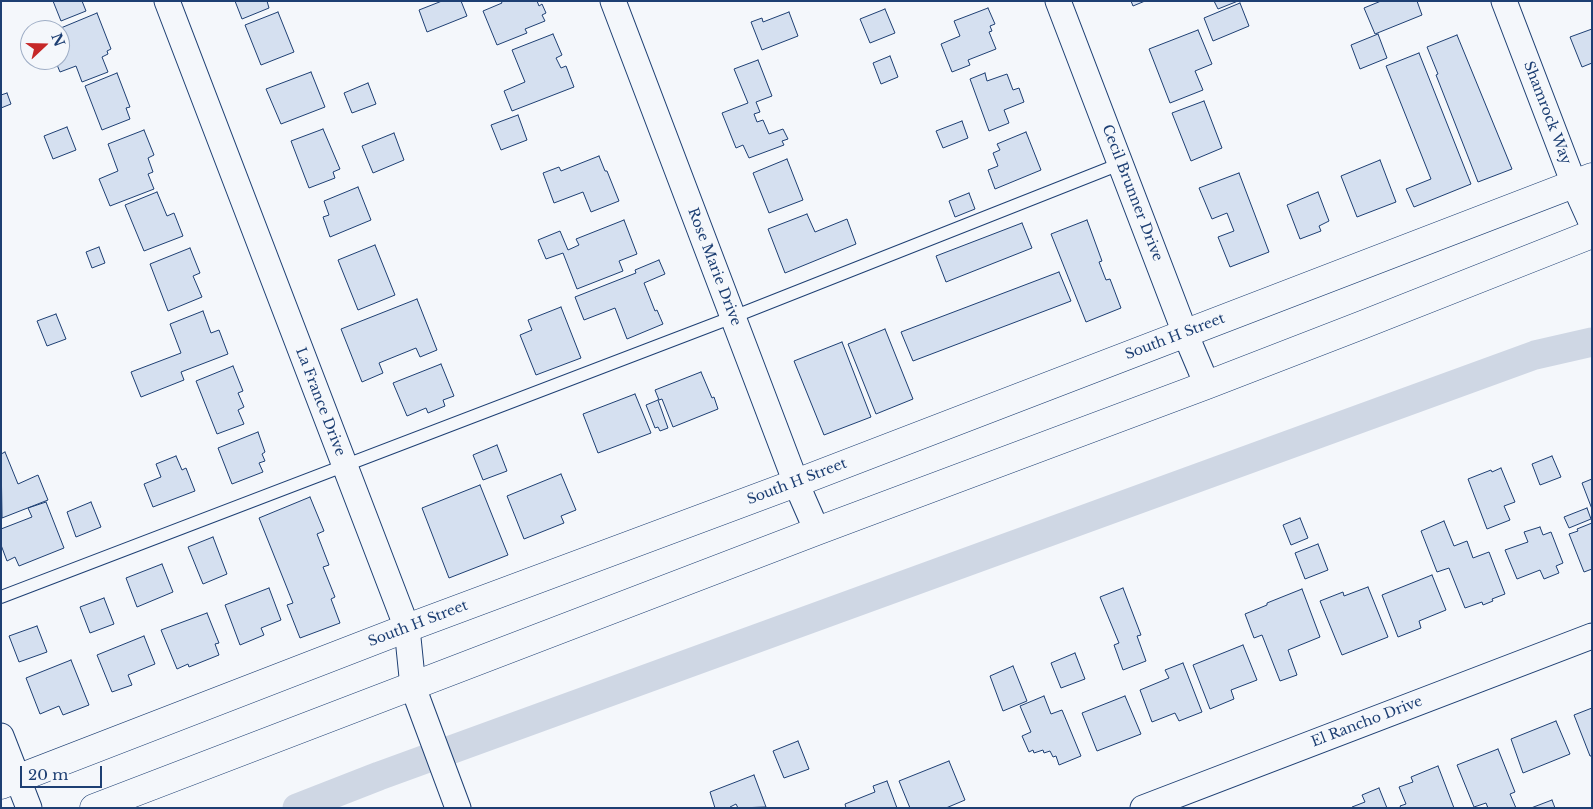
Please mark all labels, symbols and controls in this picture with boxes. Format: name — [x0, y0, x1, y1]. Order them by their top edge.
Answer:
north arrow — [20, 20, 70, 70]
text: N — [47, 31, 69, 49]
street label: Shamrock Way — [1520, 59, 1574, 167]
street label: Cecil Brunner Drive — [1098, 122, 1166, 264]
street label: Rose Marie Drive — [684, 206, 744, 328]
street label: South H Street — [1123, 310, 1227, 364]
street label: La France Drive — [292, 345, 348, 459]
street label: South H Street — [745, 455, 849, 509]
street label: South H Street — [366, 597, 470, 651]
street label: El Rancho Drive — [1309, 693, 1425, 751]
scale bar — [22, 756, 105, 788]
text: 20 m — [28, 765, 68, 784]

